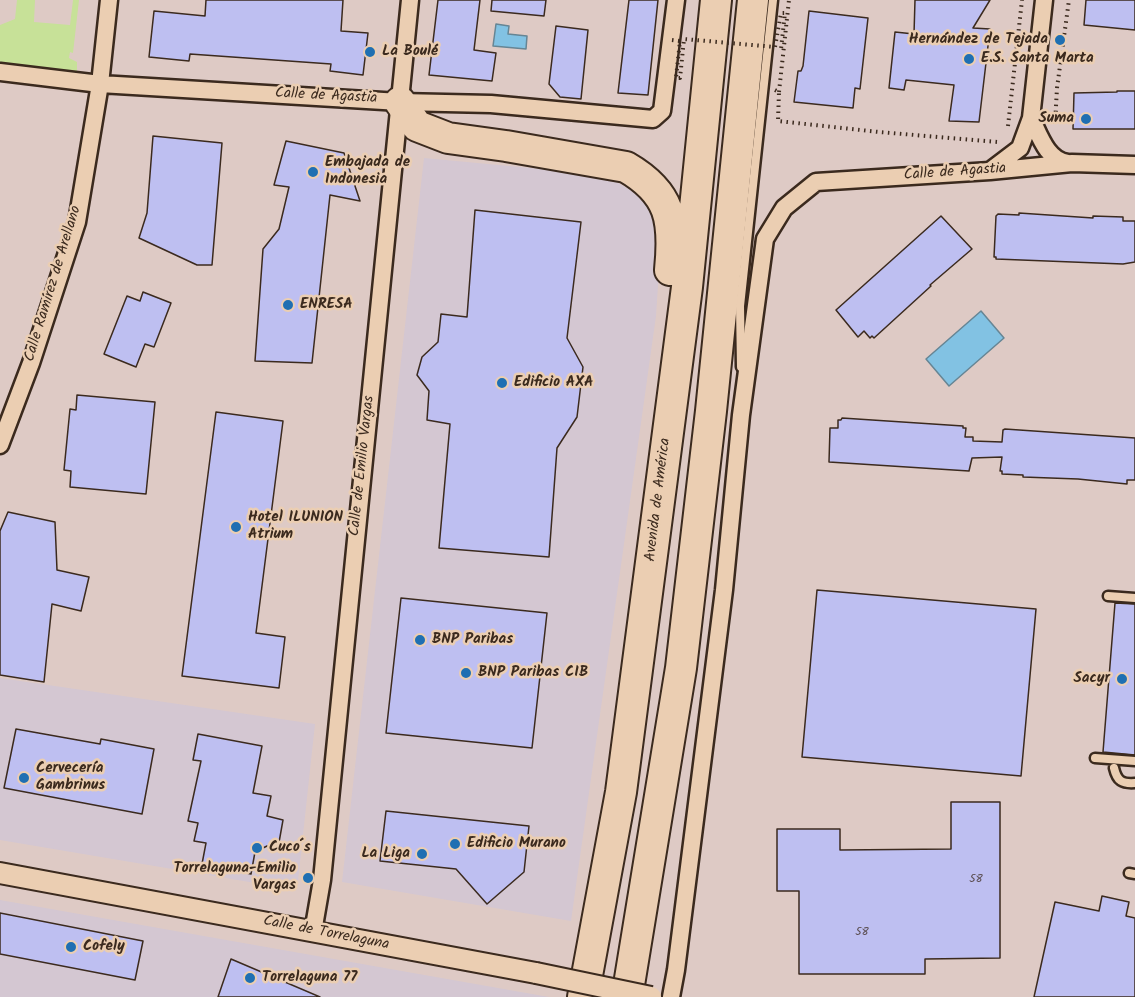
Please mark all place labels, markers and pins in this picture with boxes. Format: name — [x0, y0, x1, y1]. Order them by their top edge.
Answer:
place label: Hernández de Tejada — [909, 31, 1048, 49]
marker: Hernández de Tejada — [1053, 33, 1067, 47]
place label: La Boulé — [382, 43, 438, 61]
marker: La Boulé — [363, 45, 377, 59]
place label: E.S. Santa Marta — [981, 50, 1094, 68]
marker: E.S. Santa Marta — [962, 52, 976, 66]
place label: Suma — [1038, 110, 1074, 128]
marker: Suma — [1079, 112, 1093, 126]
place label: Embajada de Indonesia — [325, 154, 410, 189]
marker: Embajada de Indonesia — [306, 165, 320, 179]
place label: ENRESA — [300, 296, 353, 314]
marker: ENRESA — [281, 298, 295, 312]
place label: Edificio AXA — [514, 374, 594, 392]
marker: Edificio AXA — [495, 376, 509, 390]
place label: Hotel ILUNION Atrium — [248, 509, 343, 544]
marker: Hotel ILUNION Atrium — [229, 520, 243, 534]
place label: BNP Paribas — [432, 631, 513, 649]
marker: BNP Paribas — [413, 633, 427, 647]
place label: BNP Paribas CIB — [478, 664, 588, 682]
marker: BNP Paribas CIB — [459, 666, 473, 680]
place label: Sacyr — [1074, 670, 1110, 688]
marker: Sacyr — [1115, 672, 1129, 686]
place label: Cervecería Gambrinus — [36, 760, 105, 795]
marker: Cervecería Gambrinus — [17, 771, 31, 785]
place label: Edificio Murano — [467, 835, 566, 853]
marker: Edificio Murano — [448, 837, 462, 851]
place label: Cuco´s — [269, 839, 311, 857]
marker: Cuco´s — [250, 841, 264, 855]
place label: La Liga — [361, 845, 410, 863]
marker: La Liga — [415, 847, 429, 861]
place label: Torrelaguna-Emilio Vargas — [174, 860, 296, 895]
marker: Torrelaguna-Emilio Vargas — [301, 871, 315, 885]
place label: Cofely — [83, 938, 125, 956]
marker: Cofely — [64, 940, 78, 954]
place label: Torrelaguna 77 — [262, 969, 357, 987]
marker: Torrelaguna 77 — [243, 971, 257, 985]

